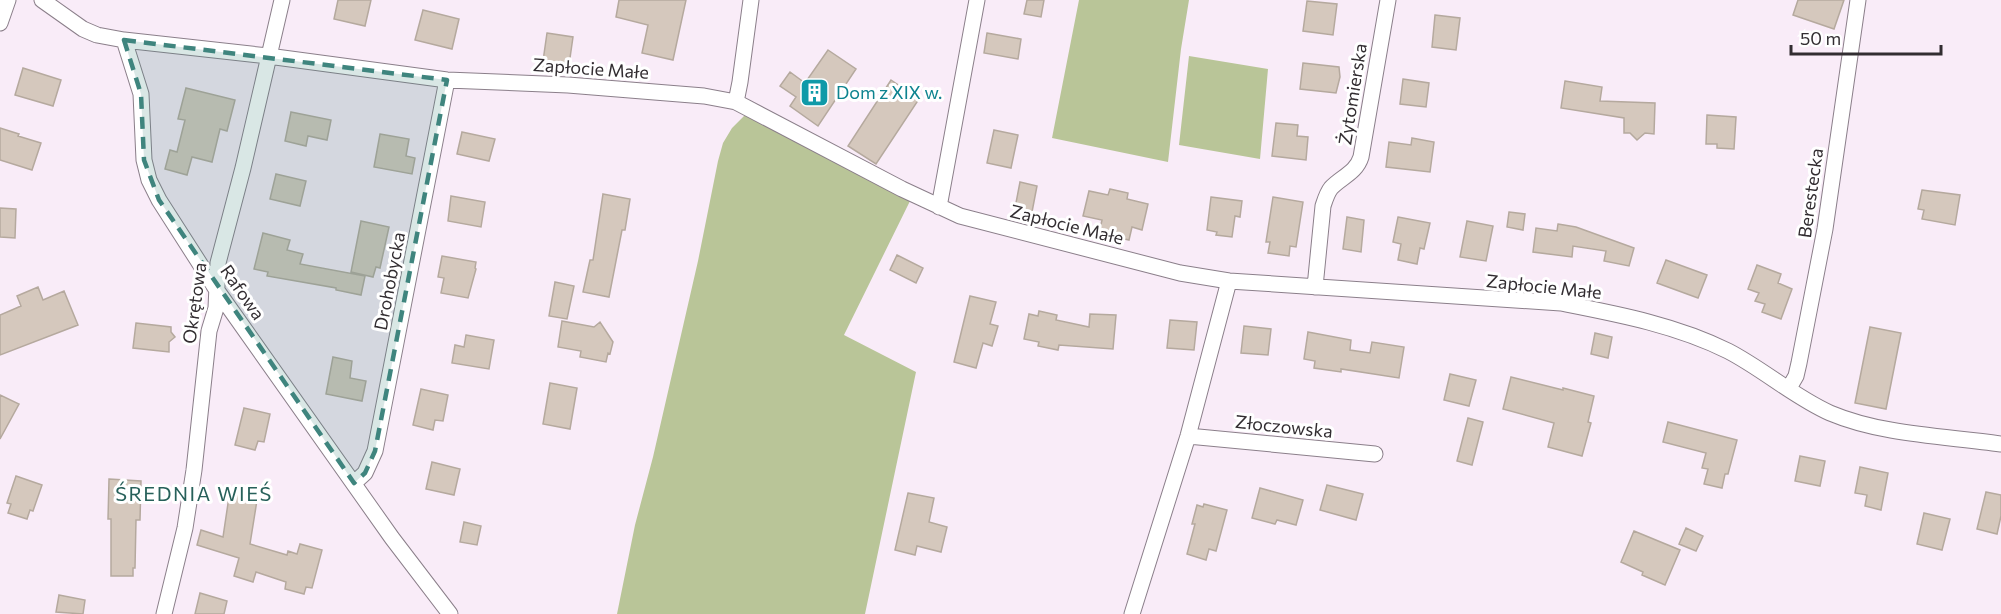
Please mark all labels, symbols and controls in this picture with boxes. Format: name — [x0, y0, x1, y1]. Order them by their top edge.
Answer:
scale bar — [1791, 18, 1941, 56]
text: 50 m — [1800, 27, 1841, 49]
street label: Żytomierska — [1333, 42, 1371, 146]
street label: Zapłocie Małe — [532, 53, 650, 83]
building icon: Dom z XIX w. — [799, 76, 831, 108]
place label: Dom z XIX w. — [836, 81, 942, 103]
street label: Berestecka — [1793, 147, 1827, 239]
street label: Zapłocie Małe — [1008, 199, 1126, 249]
street label: Drohobycka — [369, 230, 409, 332]
street label: Rafowa — [216, 260, 270, 324]
street label: Okrętowa — [177, 261, 211, 345]
street label: Zapłocie Małe — [1485, 269, 1603, 303]
street label: Złoczowska — [1234, 410, 1334, 442]
district label: ŚREDNIA WIEŚ — [115, 481, 273, 505]

